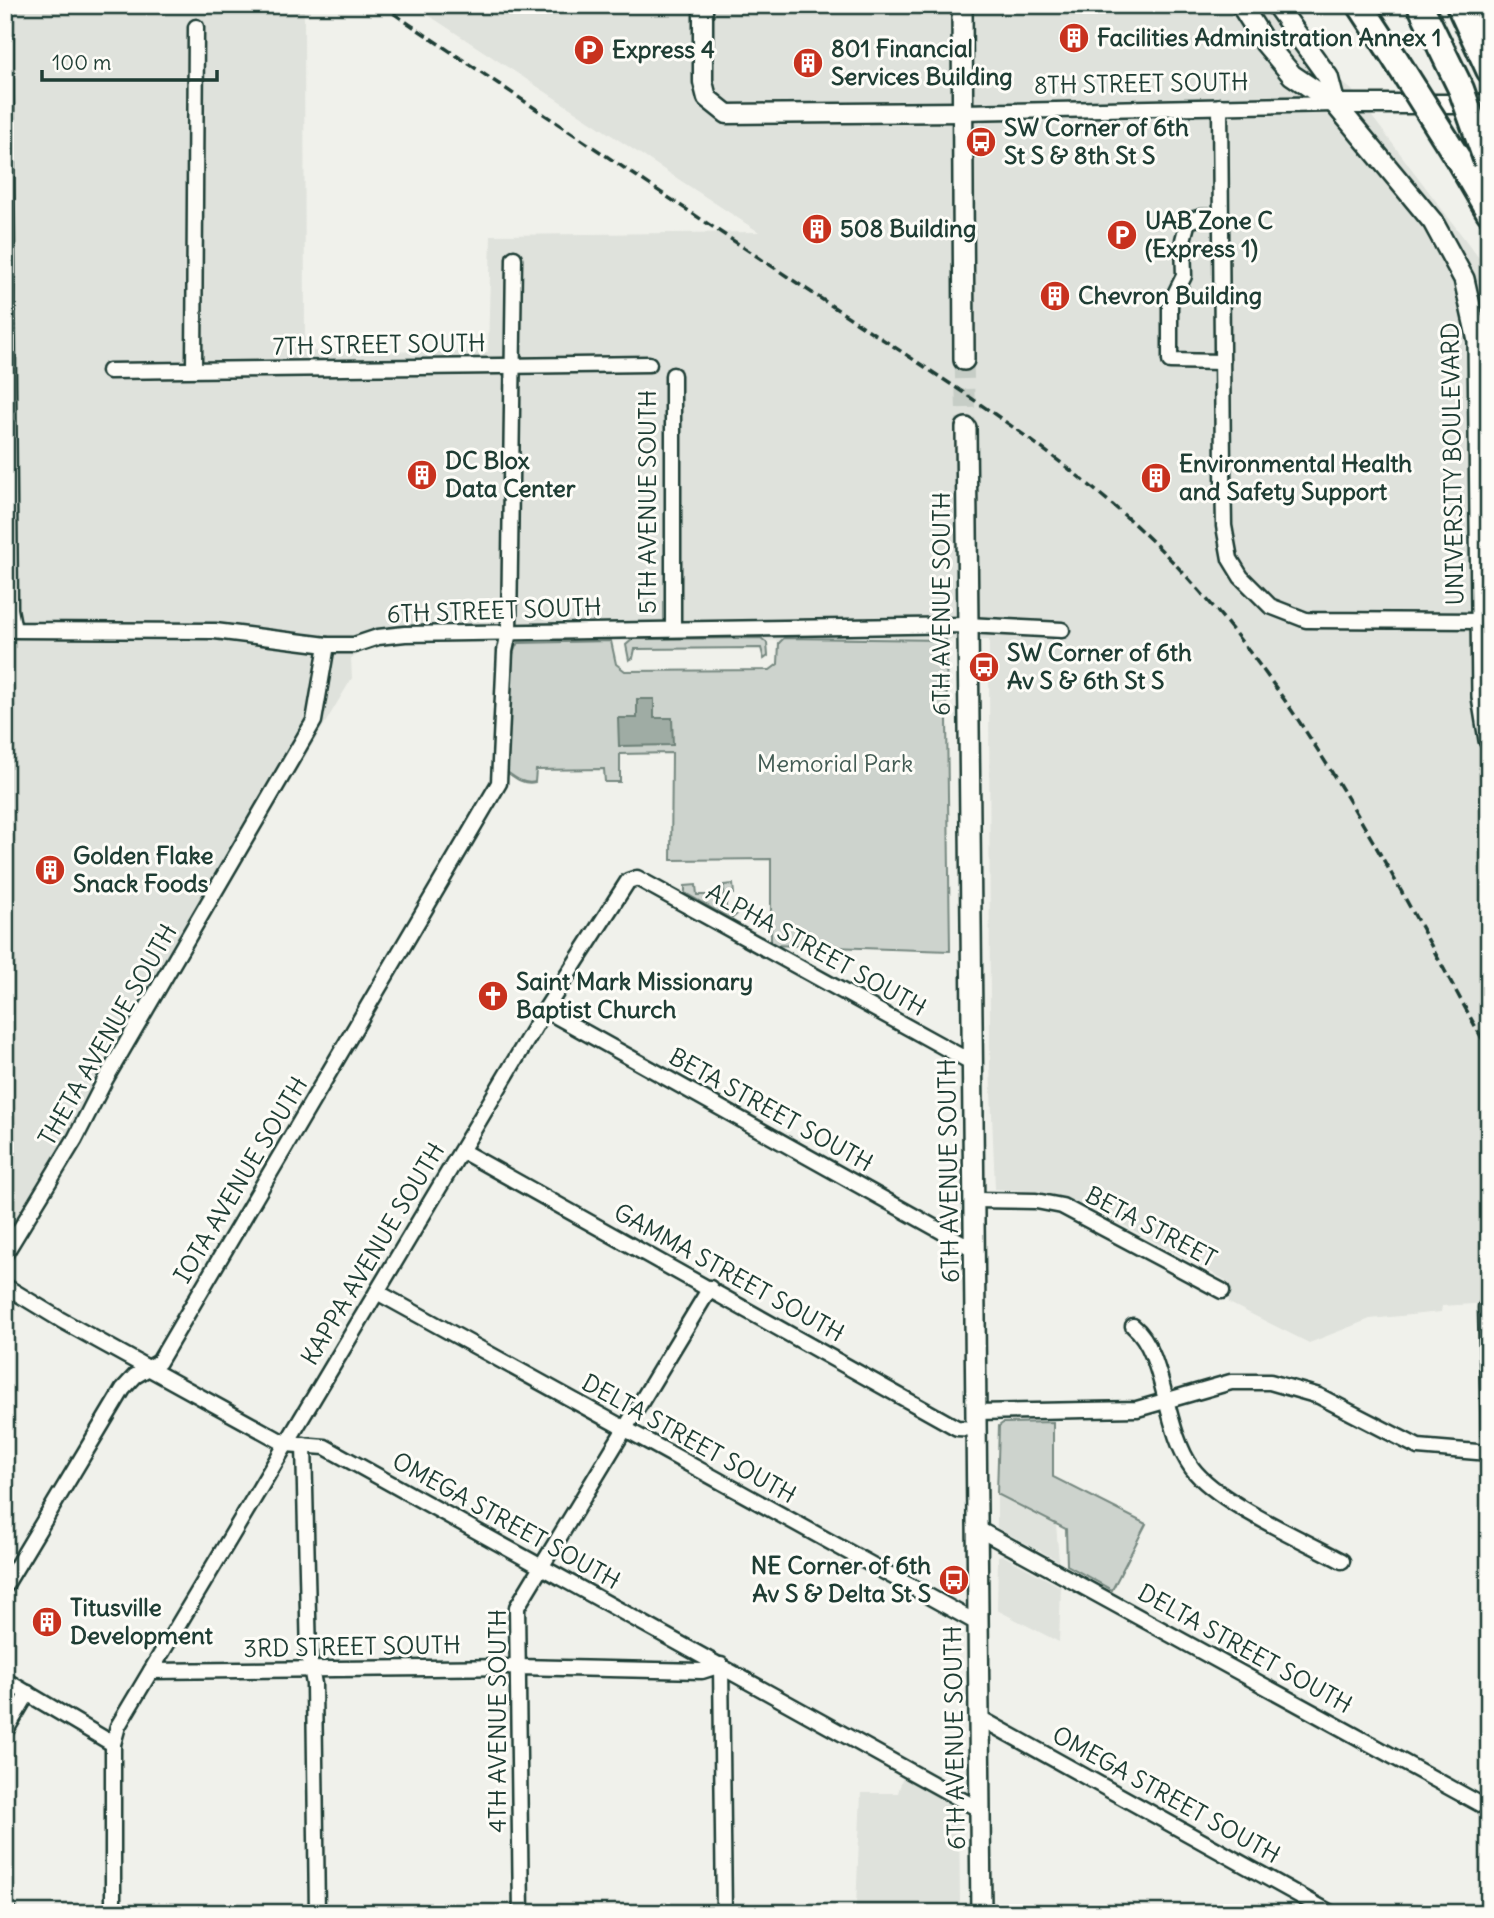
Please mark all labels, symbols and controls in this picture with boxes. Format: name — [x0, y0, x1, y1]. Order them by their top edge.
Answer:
building icon: Facilities Administration Annex 1 — [1057, 21, 1091, 55]
place label: Facilities Administration Annex 1 — [1097, 22, 1442, 52]
parking icon: Express 4 — [572, 33, 606, 67]
place label: 801 Financial Services Building — [831, 33, 1013, 91]
place label: Express 4 — [612, 34, 715, 64]
scale bar — [42, 38, 217, 82]
building icon: 801 Financial Services Building — [791, 46, 825, 80]
text: 100 m — [52, 49, 111, 76]
street label: 8TH STREET SOUTH — [1033, 66, 1249, 100]
place label: SW Corner of 6th St S & 8th St S — [1004, 112, 1189, 170]
bus stop icon: SW Corner of 6th St S & 8th St S — [964, 125, 998, 159]
place label: UAB Zone C (Express 1) — [1145, 205, 1273, 263]
building icon: 508 Building — [800, 212, 834, 246]
place label: 508 Building — [840, 213, 976, 243]
parking icon: UAB Zone C (Express 1) — [1105, 218, 1139, 252]
building icon: Chevron Building — [1038, 279, 1072, 313]
place label: Chevron Building — [1078, 280, 1262, 310]
street label: UNIVERSITY BOULEVARD — [1435, 322, 1469, 606]
street label: 7TH STREET SOUTH — [272, 327, 486, 361]
street label: 5TH AVENUE SOUTH — [632, 390, 662, 614]
place label: DC Blox Data Center — [445, 445, 576, 503]
place label: Environmental Health and Safety Support — [1179, 448, 1412, 506]
building icon: DC Blox Data Center — [405, 458, 439, 492]
building icon: Environmental Health and Safety Support — [1139, 461, 1173, 495]
street label: 6TH AVENUE SOUTH — [926, 492, 956, 716]
street label: 6TH STREET SOUTH — [386, 591, 602, 629]
place label: SW Corner of 6th Av S & 6th St S — [1007, 637, 1192, 695]
bus stop icon: SW Corner of 6th Av S & 6th St S — [967, 650, 1001, 684]
park label: Memorial Park — [757, 748, 913, 778]
place label: Golden Flake Snack Foods — [73, 840, 213, 898]
building icon: Golden Flake Snack Foods — [33, 853, 67, 887]
street label: ALPHA STREET SOUTH — [701, 876, 932, 1022]
street label: THETA AVENUE SOUTH — [31, 918, 183, 1151]
place label: Saint Mark Missionary Baptist Church — [516, 966, 753, 1024]
church icon: Saint Mark Missionary Baptist Church — [476, 979, 510, 1013]
street label: BETA STREET SOUTH — [664, 1041, 879, 1178]
street label: 6TH AVENUE SOUTH — [931, 1059, 965, 1283]
street label: IOTA AVENUE SOUTH — [167, 1071, 314, 1288]
street label: KAPPA AVENUE SOUTH — [294, 1137, 450, 1370]
street label: BETA STREET — [1081, 1179, 1222, 1273]
street label: GAMMA STREET SOUTH — [609, 1196, 850, 1348]
street label: DELTA STREET SOUTH — [577, 1367, 802, 1509]
street label: OMEGA STREET SOUTH — [387, 1445, 626, 1595]
place label: NE Corner of 6th Av S & Delta St S — [751, 1550, 931, 1608]
bus stop icon: NE Corner of 6th Av S & Delta St S — [937, 1563, 971, 1597]
street label: DELTA STREET SOUTH — [1133, 1577, 1358, 1719]
place label: Titusville Development — [70, 1592, 214, 1650]
building icon: Titusville Development — [30, 1605, 64, 1639]
street label: 4TH AVENUE SOUTH — [482, 1609, 512, 1833]
street label: 6TH AVENUE SOUTH — [937, 1626, 971, 1850]
street label: 3RD STREET SOUTH — [243, 1629, 461, 1663]
street label: OMEGA STREET SOUTH — [1047, 1719, 1286, 1869]

